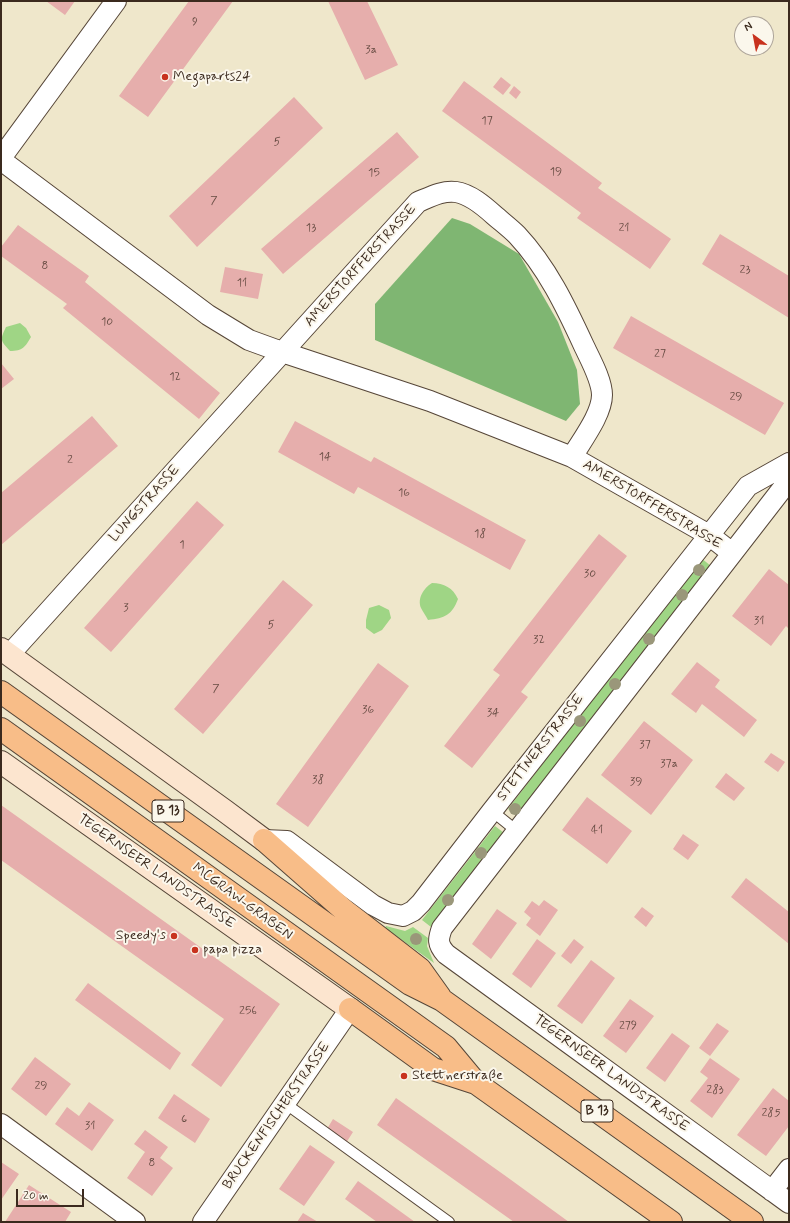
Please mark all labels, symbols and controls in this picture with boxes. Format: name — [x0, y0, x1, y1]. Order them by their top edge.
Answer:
house number: 9 — [192, 15, 198, 29]
north arrow — [734, 16, 774, 56]
text: N — [741, 19, 755, 35]
house number: 3a — [365, 43, 377, 57]
place label: Megaparts24 — [173, 69, 251, 85]
marker: Megaparts24 — [160, 72, 170, 82]
house number: 17 — [481, 114, 493, 128]
house number: 5 — [273, 135, 281, 149]
house number: 19 — [550, 165, 562, 179]
house number: 15 — [368, 166, 380, 180]
house number: 7 — [210, 194, 218, 208]
street label: AMERSTORFFERSTRASSE — [301, 201, 421, 331]
house number: 13 — [306, 221, 316, 235]
house number: 21 — [618, 221, 630, 235]
house number: 8 — [42, 259, 48, 273]
house number: 23 — [740, 263, 750, 277]
house number: 11 — [237, 276, 247, 290]
house number: 10 — [101, 315, 113, 329]
house number: 27 — [654, 347, 666, 361]
house number: 12 — [169, 370, 181, 384]
house number: 29 — [729, 390, 743, 404]
house number: 14 — [319, 450, 331, 464]
house number: 2 — [67, 453, 73, 467]
street label: AMERSTORFFERSTRASSE — [579, 457, 725, 553]
street label: LUNGSTRASSE — [106, 462, 184, 546]
house number: 16 — [398, 486, 410, 500]
house number: 18 — [474, 527, 486, 541]
house number: 1 — [179, 538, 185, 552]
house number: 30 — [584, 567, 596, 581]
house number: 3 — [123, 601, 129, 615]
house number: 31 — [754, 614, 764, 628]
house number: 5 — [267, 618, 275, 632]
house number: 32 — [533, 633, 545, 647]
house number: 7 — [212, 682, 220, 696]
street label: STETTNERSTRASSE — [494, 691, 588, 805]
house number: 36 — [362, 703, 374, 717]
house number: 34 — [487, 706, 499, 720]
house number: 37 — [639, 738, 651, 752]
house number: 37a — [660, 757, 678, 771]
house number: 38 — [312, 773, 324, 787]
house number: 39 — [630, 775, 642, 789]
road number: B 13 — [152, 800, 184, 822]
street label: TEGERNSEER LANDSTRASSE — [74, 811, 238, 933]
house number: 41 — [591, 823, 603, 837]
street label: MCGRAW-GRABEN — [188, 860, 296, 944]
place label: Speedy's — [116, 928, 166, 944]
marker: Speedy's — [169, 931, 179, 941]
place label: papa pizza — [203, 942, 262, 958]
marker: papa pizza — [190, 945, 200, 955]
house number: 256 — [239, 1004, 257, 1018]
street label: TEGERNSEER LANDSTRASSE — [530, 1012, 692, 1136]
house number: 279 — [619, 1019, 637, 1033]
street label: BRUCKENFISCHERSTRASSE — [220, 1039, 334, 1193]
place label: Stettnerstraße — [412, 1068, 503, 1084]
marker: Stettnerstraße — [399, 1071, 409, 1081]
house number: 29 — [34, 1079, 48, 1093]
house number: 283 — [706, 1083, 724, 1097]
road number: B 13 — [581, 1100, 613, 1122]
house number: 285 — [761, 1106, 781, 1120]
house number: 6 — [181, 1112, 187, 1126]
house number: 31 — [85, 1119, 95, 1133]
house number: 8 — [149, 1156, 155, 1170]
scale bar — [18, 1181, 86, 1207]
text: 20 m — [23, 1188, 49, 1204]

